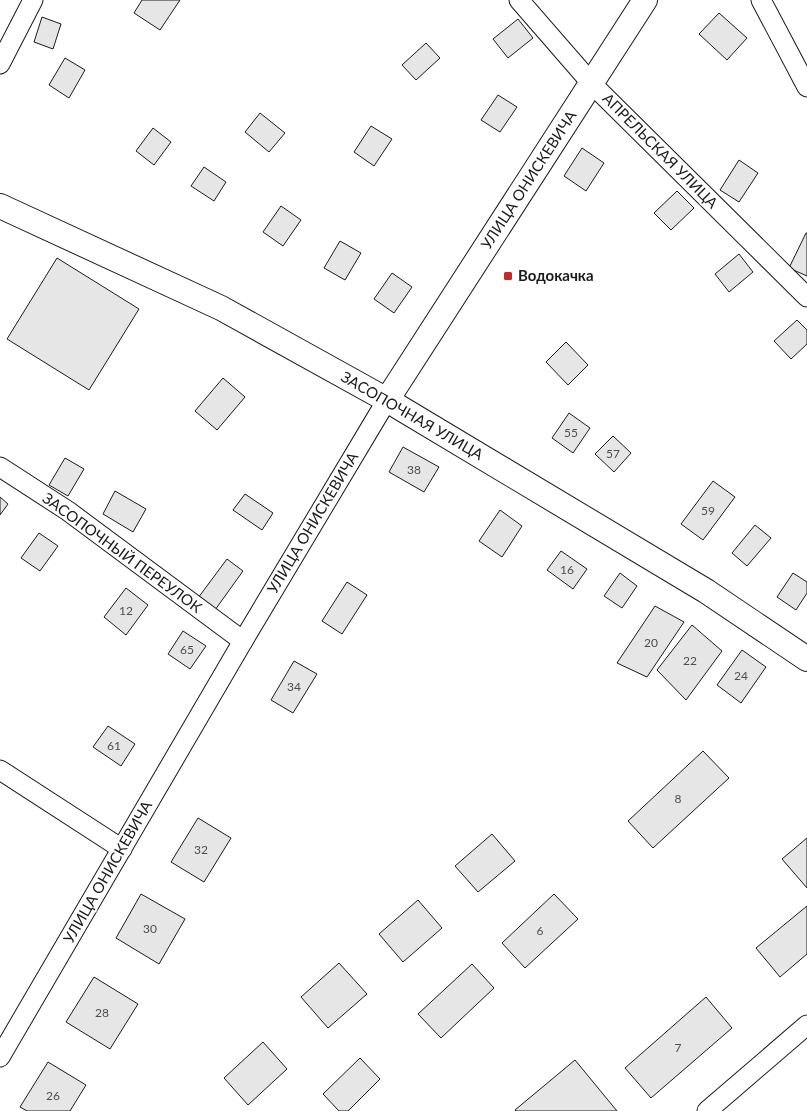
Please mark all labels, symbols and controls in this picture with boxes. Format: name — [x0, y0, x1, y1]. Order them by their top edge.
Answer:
street label: АПРЕЛЬСКАЯ УЛИЦА — [599, 89, 723, 212]
street label: УЛИЦА ОНИСКЕВИЧА — [477, 106, 580, 252]
place label: Водокачка — [518, 266, 594, 284]
marker: Водокачка — [502, 270, 514, 282]
street label: ЗАСОПОЧНАЯ УЛИЦА — [338, 367, 488, 464]
house number: 55 — [564, 425, 578, 440]
house number: 57 — [606, 446, 620, 461]
street label: УЛИЦА ОНИСКЕВИЧА — [263, 448, 362, 596]
house number: 38 — [407, 462, 421, 477]
street label: ЗАСОПОЧНЫЙ ПЕРЕУЛОК — [40, 488, 206, 616]
house number: 59 — [701, 503, 715, 518]
house number: 16 — [560, 562, 574, 577]
house number: 12 — [119, 603, 133, 618]
house number: 20 — [644, 635, 658, 650]
house number: 65 — [180, 642, 194, 657]
house number: 22 — [683, 653, 697, 668]
house number: 24 — [734, 668, 748, 683]
house number: 34 — [287, 679, 301, 694]
house number: 61 — [107, 738, 121, 753]
house number: 8 — [675, 791, 682, 806]
street label: УЛИЦА ОНИСКЕВИЧА — [59, 796, 156, 946]
house number: 32 — [194, 842, 208, 857]
house number: 30 — [143, 921, 157, 936]
house number: 6 — [537, 923, 544, 938]
house number: 28 — [95, 1005, 109, 1020]
house number: 7 — [675, 1040, 682, 1055]
house number: 26 — [46, 1088, 60, 1103]

